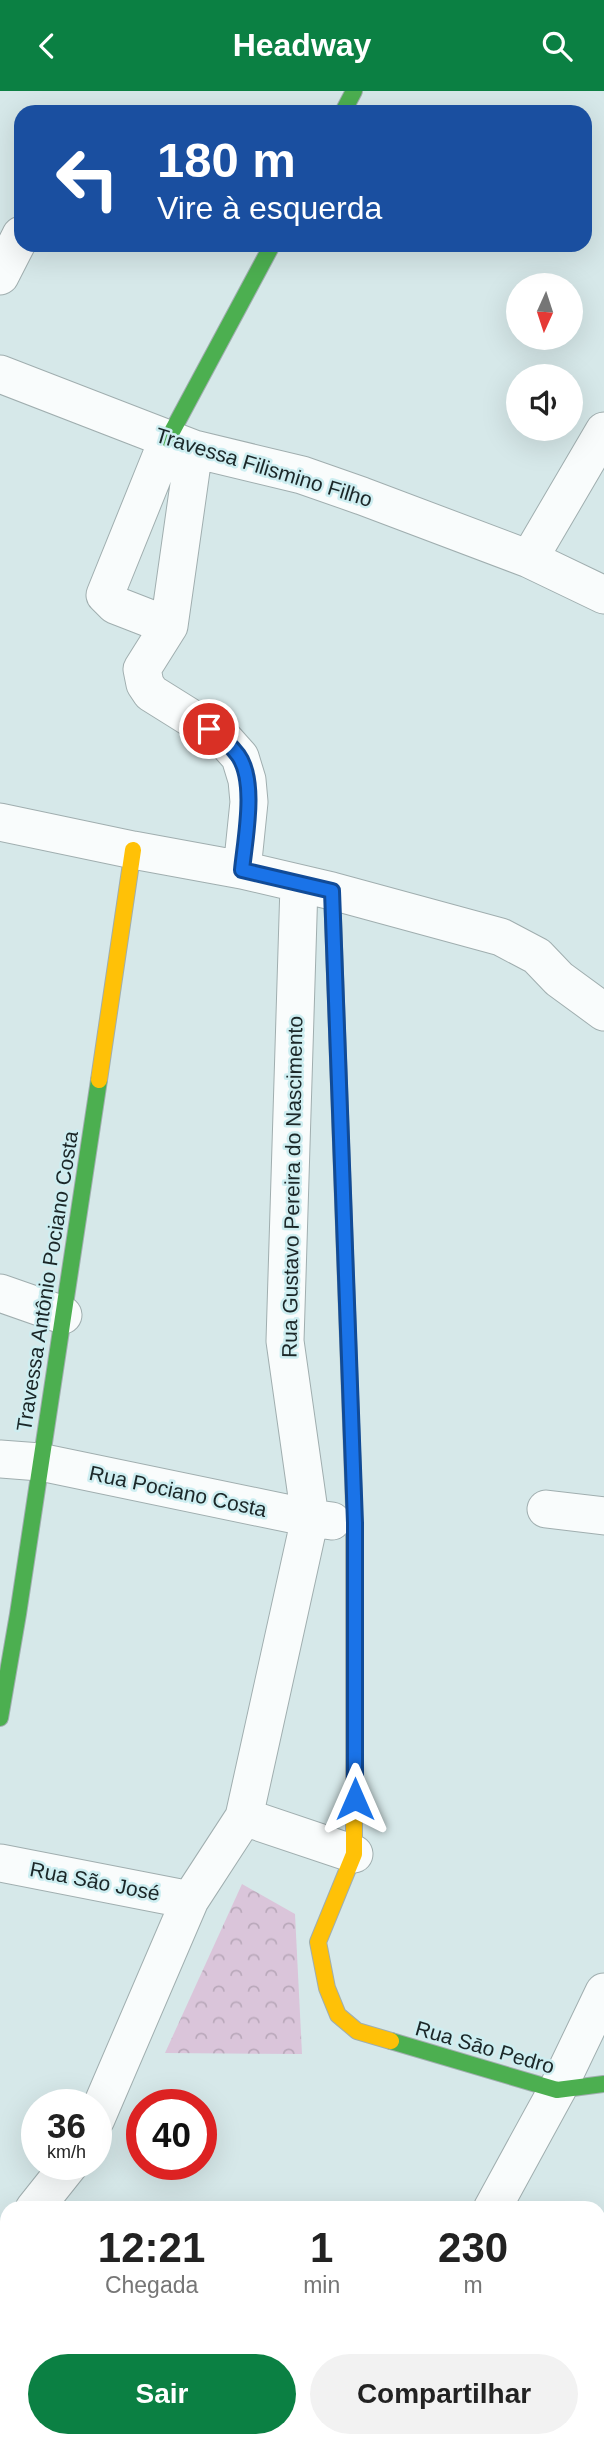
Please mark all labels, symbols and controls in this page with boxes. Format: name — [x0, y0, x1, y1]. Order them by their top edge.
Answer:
icon: back — [28, 27, 66, 65]
text: Headway — [233, 27, 371, 63]
icon: search — [538, 27, 576, 65]
icon: left — [42, 133, 133, 224]
text: 180 m — [157, 133, 296, 187]
text: Vire à esquerda — [157, 190, 382, 226]
north arrow — [506, 273, 583, 350]
map controls — [506, 273, 583, 441]
button: sound — [506, 364, 583, 441]
street label: Travessa Filismino Filho — [153, 423, 375, 511]
pin — [179, 699, 239, 759]
icon: arrive — [190, 710, 228, 748]
street label: Rua Gustavo Pereira do Nascimento — [278, 1016, 306, 1358]
street label: Travessa Antônio Pociano Costa — [12, 1129, 82, 1433]
street label: Rua Pociano Costa — [87, 1461, 269, 1521]
position arrow — [318, 1762, 392, 1836]
street label: Rua São José — [28, 1857, 162, 1905]
street label: Rua Sāo Pedro — [413, 2016, 557, 2078]
speed limit sign: 40 — [126, 2089, 217, 2180]
text: 36 — [47, 2106, 86, 2145]
text: km/h — [47, 2142, 86, 2162]
text: 12:21 — [98, 2224, 205, 2271]
text: 1 — [310, 2224, 333, 2271]
text: 230 — [438, 2224, 508, 2271]
text: Chegada — [105, 2272, 198, 2298]
text: min — [303, 2272, 340, 2298]
text: m — [464, 2272, 483, 2298]
button: Sair — [28, 2354, 296, 2434]
button: Compartilhar — [310, 2354, 578, 2434]

